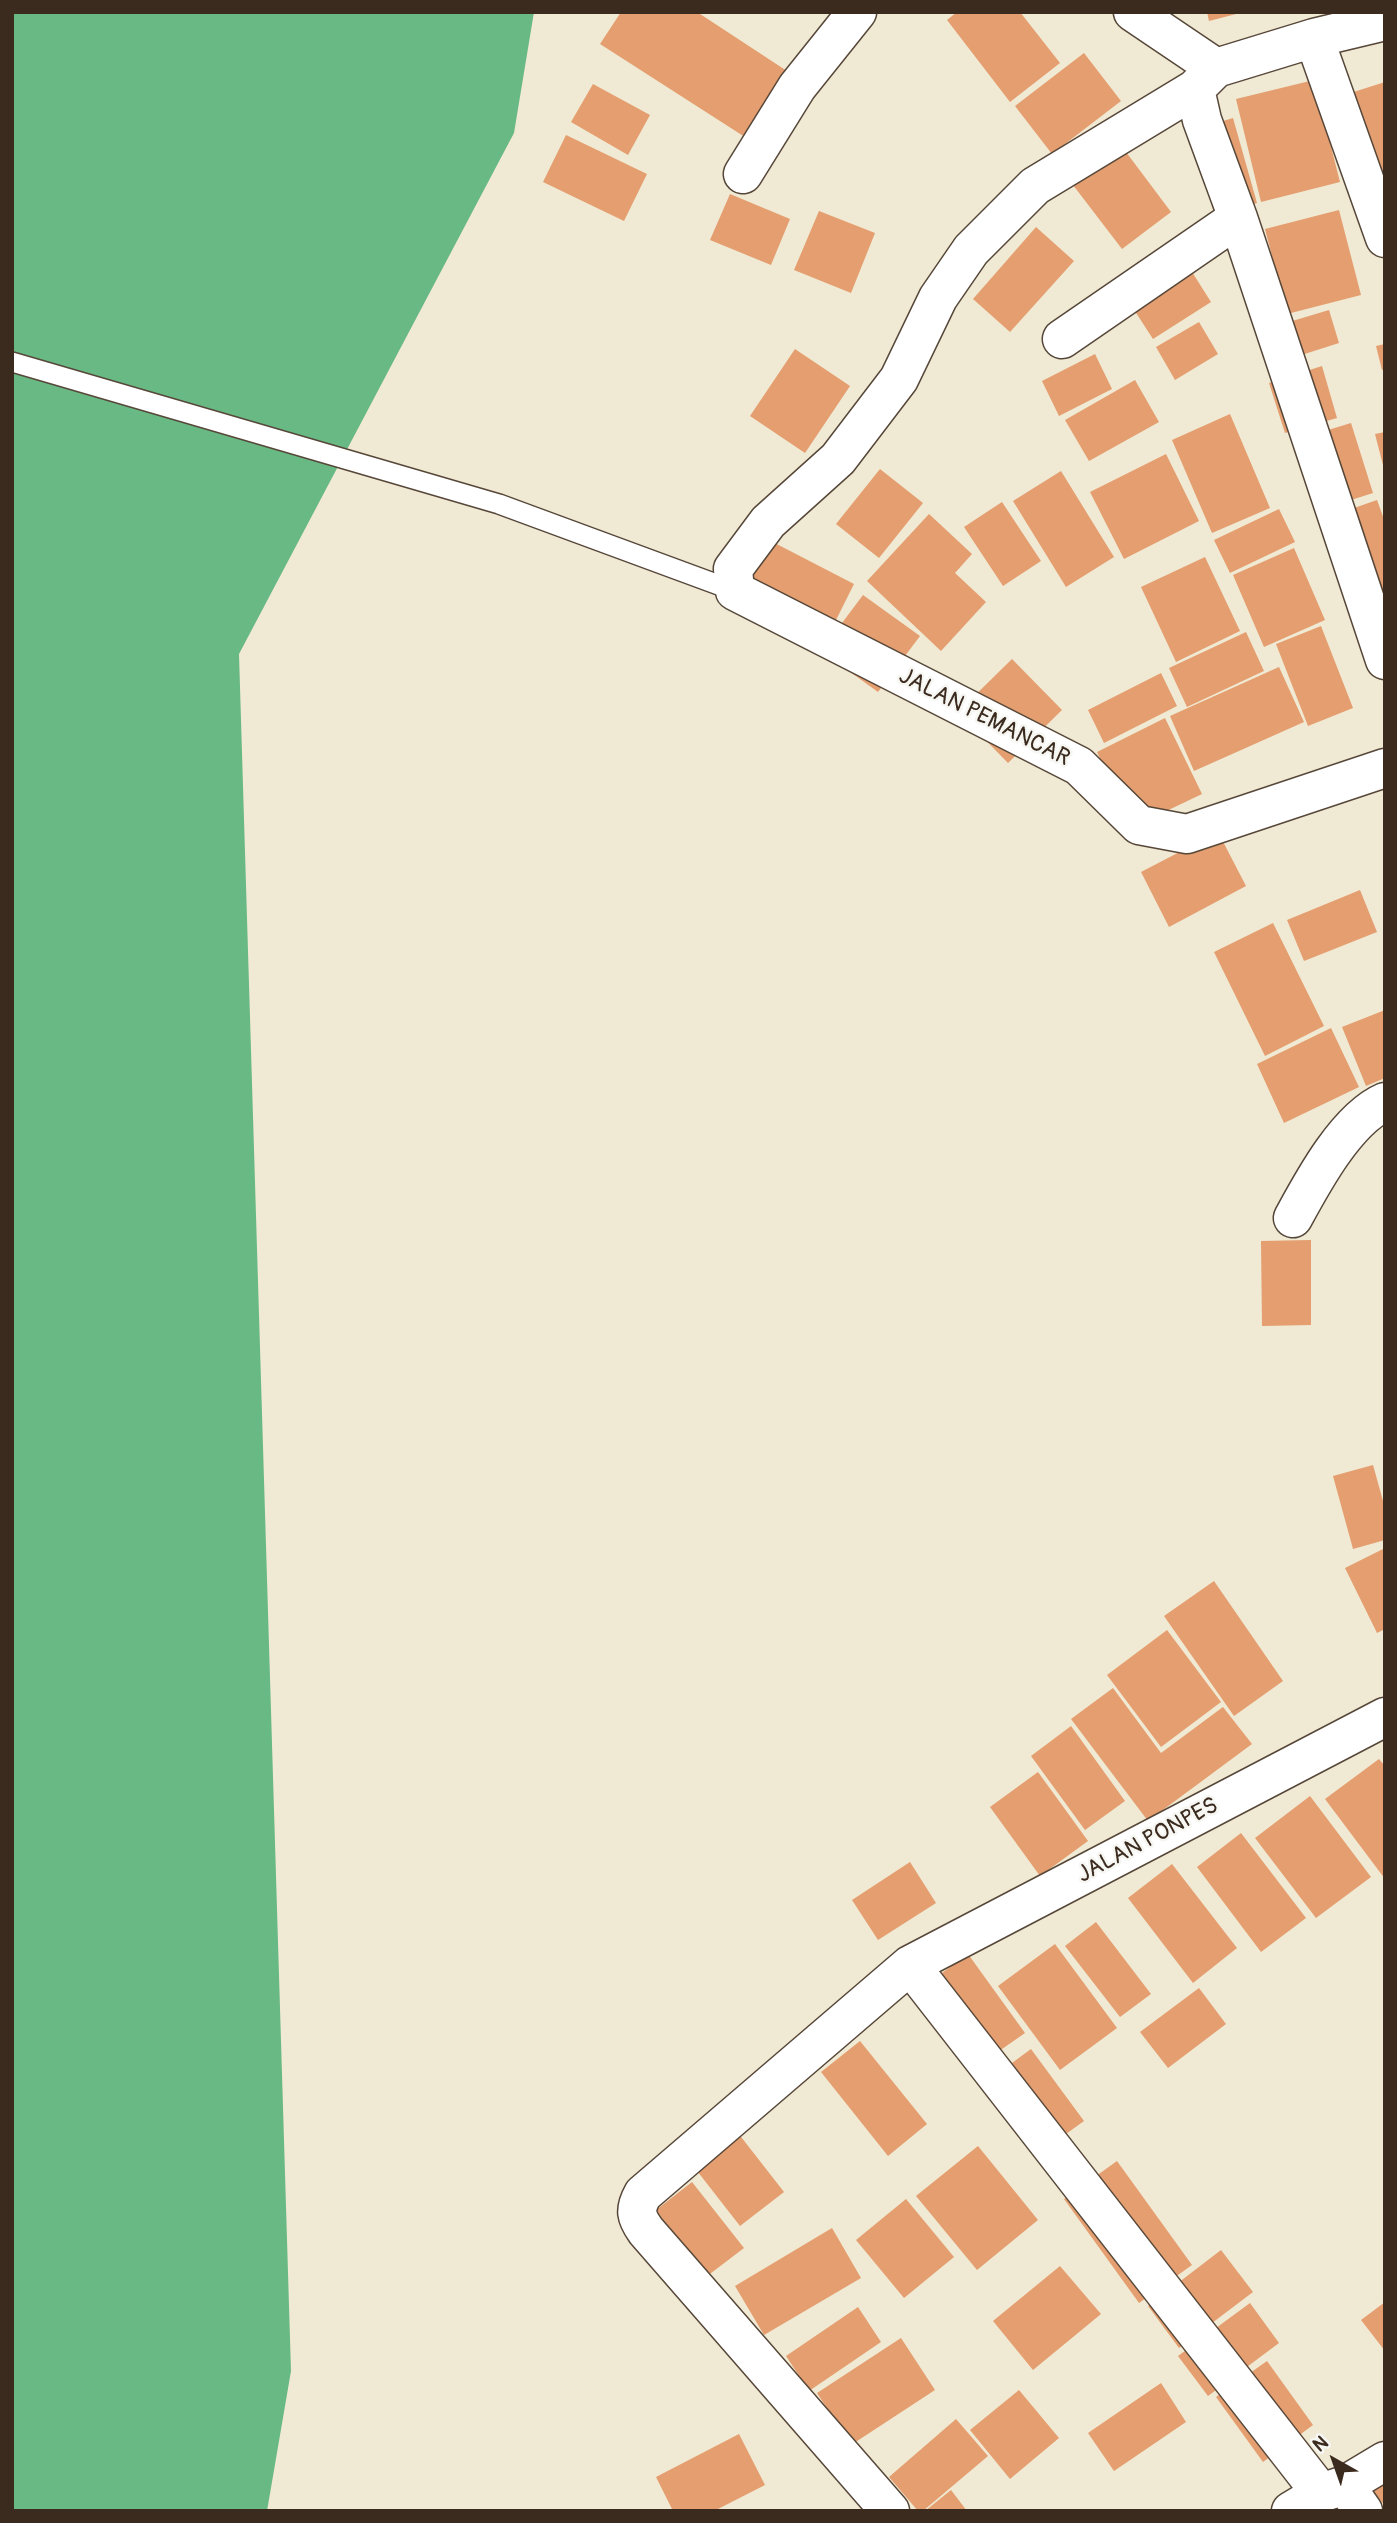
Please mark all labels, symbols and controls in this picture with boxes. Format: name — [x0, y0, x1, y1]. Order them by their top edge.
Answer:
street label: JALAN PEMANCAR — [894, 663, 1074, 773]
street label: JALAN PONPES — [1073, 1792, 1223, 1890]
north arrow — [1299, 2425, 1369, 2495]
text: N — [1308, 2431, 1333, 2457]

